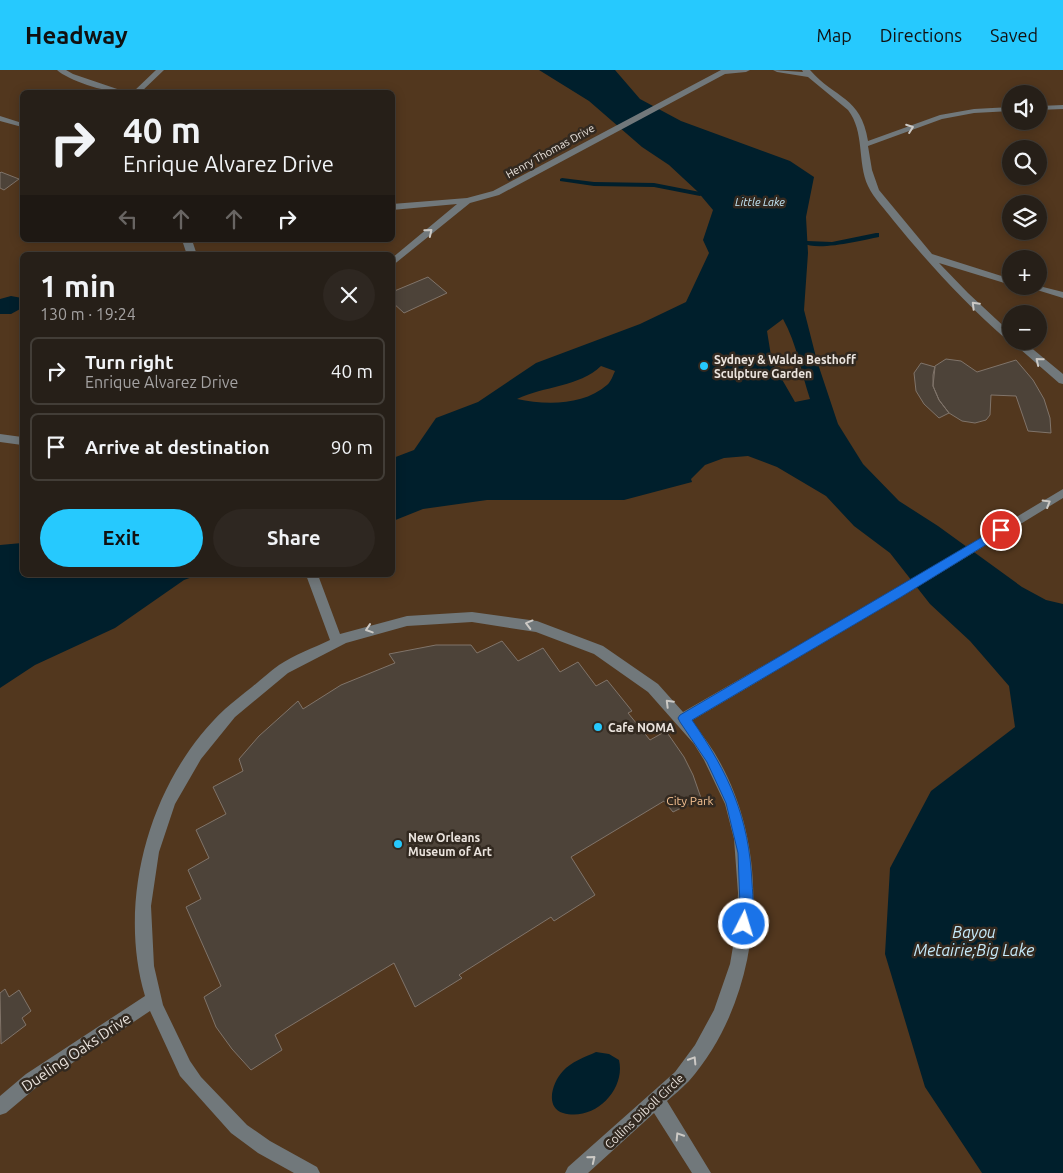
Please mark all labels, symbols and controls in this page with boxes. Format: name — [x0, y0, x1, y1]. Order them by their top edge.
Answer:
text: Headway — [25, 22, 128, 49]
text: Map — [816, 25, 852, 45]
text: Directions — [880, 25, 962, 45]
text: Saved — [990, 25, 1038, 45]
map controls — [1002, 85, 1047, 350]
button: sound — [1002, 85, 1047, 130]
icon: right — [40, 110, 105, 175]
text: 40 m — [123, 110, 201, 150]
street label: Henry Thomas Drive — [504, 122, 596, 180]
one-way arrow — [905, 124, 914, 134]
button: search — [1002, 140, 1047, 185]
text: Enrique Alvarez Drive — [123, 151, 334, 176]
button: layers — [1002, 195, 1047, 240]
water label: Little Lake — [735, 196, 785, 208]
icon: left — [114, 205, 142, 233]
icon: ahead — [167, 205, 195, 233]
icon: ahead — [220, 205, 248, 233]
icon: right — [273, 205, 301, 233]
one-way arrow — [423, 229, 432, 237]
button: + — [1002, 250, 1047, 295]
text: 1 min — [40, 269, 116, 303]
button: close — [323, 269, 375, 321]
one-way arrow — [972, 302, 981, 311]
text: 130 m · 19:24 — [40, 305, 136, 323]
button: − — [1002, 305, 1047, 350]
text: Turn right — [85, 351, 173, 373]
place label: Sydney & Walda Besthoff Sculpture Garden — [714, 353, 856, 380]
icon: right — [42, 357, 70, 385]
one-way arrow — [1036, 357, 1045, 366]
text: 40 m — [331, 360, 373, 382]
marker: Sydney & Walda Besthoff Sculpture Garden — [698, 360, 710, 372]
text: Enrique Alvarez Drive — [85, 373, 238, 391]
icon: arrive — [42, 433, 70, 461]
text: Arrive at destination — [85, 436, 270, 458]
text: 90 m — [331, 436, 373, 458]
one-way arrow — [1041, 499, 1050, 509]
button: Exit — [40, 509, 203, 567]
button: Share — [213, 509, 375, 567]
pin — [980, 509, 1022, 551]
icon: arrive — [987, 516, 1015, 544]
one-way arrow — [526, 620, 534, 630]
one-way arrow — [365, 624, 373, 634]
one-way arrow — [666, 700, 675, 709]
marker: Cafe NOMA — [592, 721, 604, 733]
place label: Cafe NOMA — [608, 721, 675, 734]
park label: City Park — [666, 794, 714, 807]
place label: New Orleans Museum of Art — [408, 831, 492, 858]
marker: New Orleans Museum of Art — [392, 838, 404, 850]
position arrow — [717, 897, 769, 949]
water label: Bayou Metairie;Big Lake — [914, 923, 1034, 959]
street label: Dueling Oaks Drive — [18, 1009, 134, 1095]
one-way arrow — [686, 1057, 696, 1066]
street label: Collins Diboll Circle — [602, 1071, 686, 1151]
one-way arrow — [675, 1133, 685, 1142]
one-way arrow — [586, 1156, 595, 1164]

